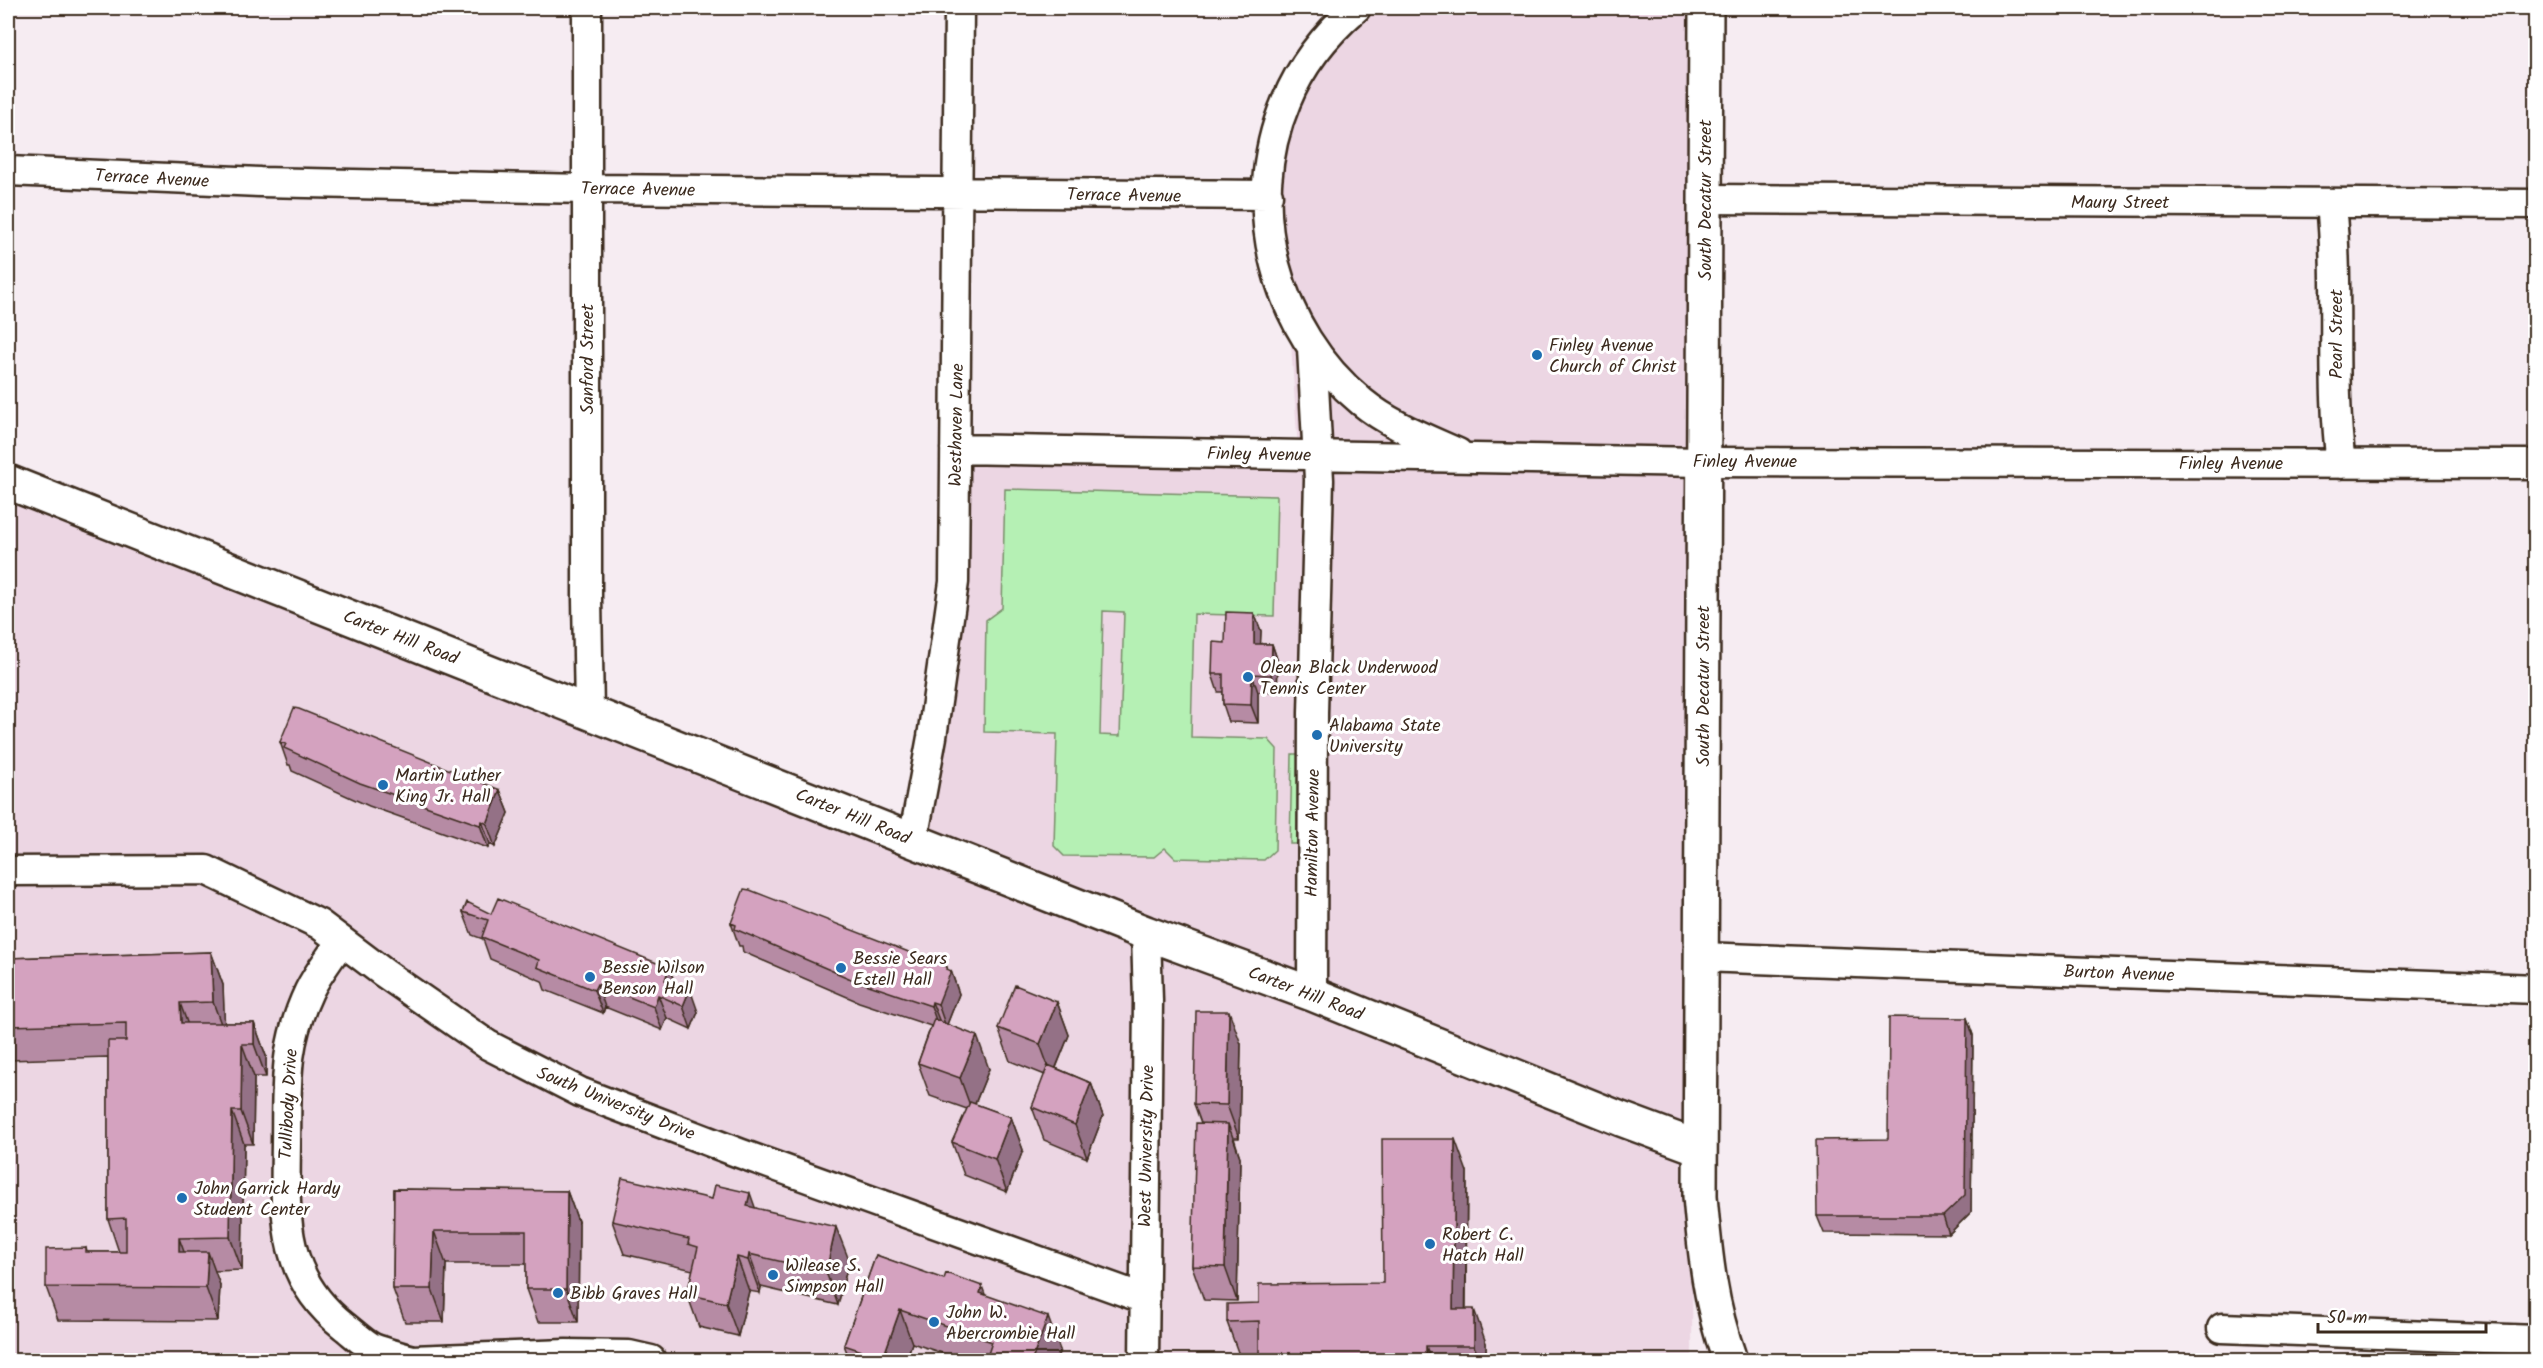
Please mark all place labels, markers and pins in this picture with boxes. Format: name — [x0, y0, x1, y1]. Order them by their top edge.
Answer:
place label: Finley Avenue Church of Christ — [1549, 332, 1677, 382]
marker: Finley Avenue Church of Christ — [1530, 348, 1544, 362]
place label: Olean Black Underwood Tennis Center — [1260, 654, 1439, 704]
marker: Olean Black Underwood Tennis Center — [1241, 670, 1255, 684]
place label: Alabama State University — [1329, 712, 1441, 762]
marker: Alabama State University — [1310, 728, 1324, 742]
place label: Martin Luther King Jr. Hall — [395, 762, 502, 812]
marker: Martin Luther King Jr. Hall — [376, 778, 390, 792]
place label: Bessie Sears Estell Hall — [853, 945, 948, 995]
place label: Bessie Wilson Benson Hall — [602, 954, 705, 1004]
marker: Bessie Sears Estell Hall — [834, 961, 848, 975]
marker: Bessie Wilson Benson Hall — [583, 970, 597, 984]
place label: John Garrick Hardy Student Center — [194, 1175, 341, 1225]
marker: John Garrick Hardy Student Center — [175, 1191, 189, 1205]
place label: Robert C. Hatch Hall — [1442, 1221, 1524, 1271]
marker: Robert C. Hatch Hall — [1423, 1237, 1437, 1251]
place label: Wilease S. Simpson Hall — [785, 1252, 884, 1302]
marker: Wilease S. Simpson Hall — [766, 1268, 780, 1282]
place label: Bibb Graves Hall — [570, 1280, 698, 1309]
marker: Bibb Graves Hall — [551, 1286, 565, 1300]
place label: John W. Abercrombie Hall — [946, 1299, 1076, 1349]
marker: John W. Abercrombie Hall — [927, 1315, 941, 1329]

